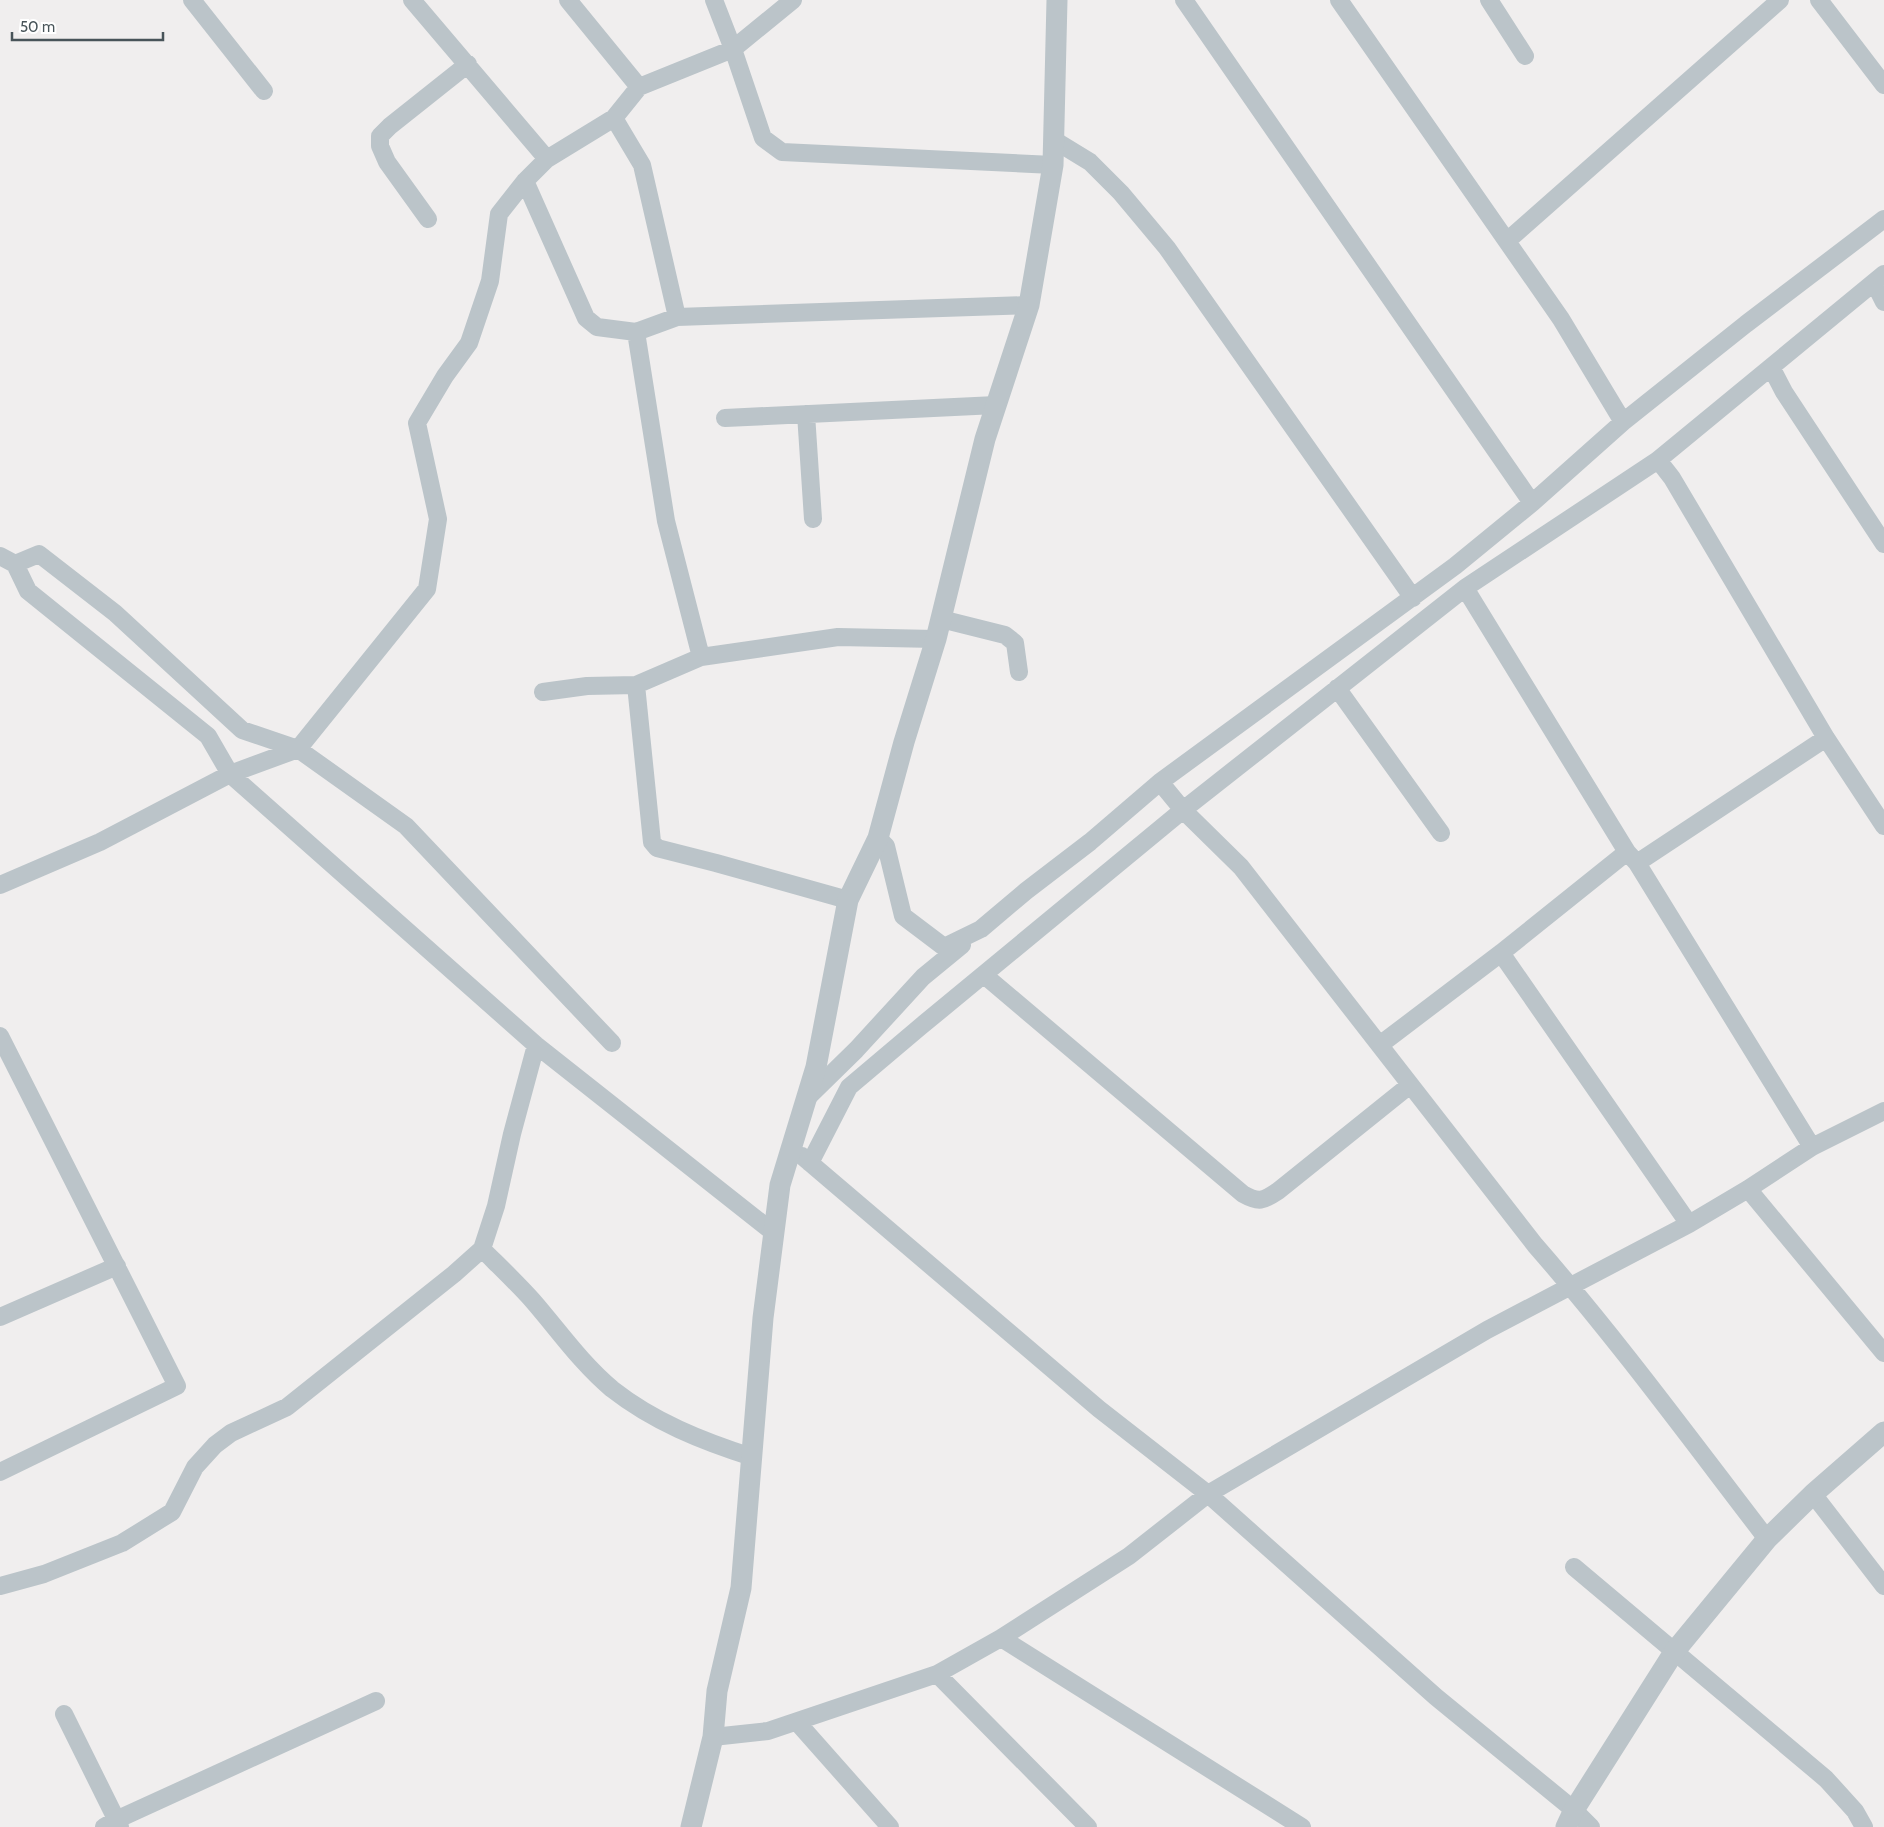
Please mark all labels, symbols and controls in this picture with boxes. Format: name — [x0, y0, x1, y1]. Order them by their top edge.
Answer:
scale bar — [12, 10, 164, 42]
text: 50 m — [20, 18, 55, 36]

